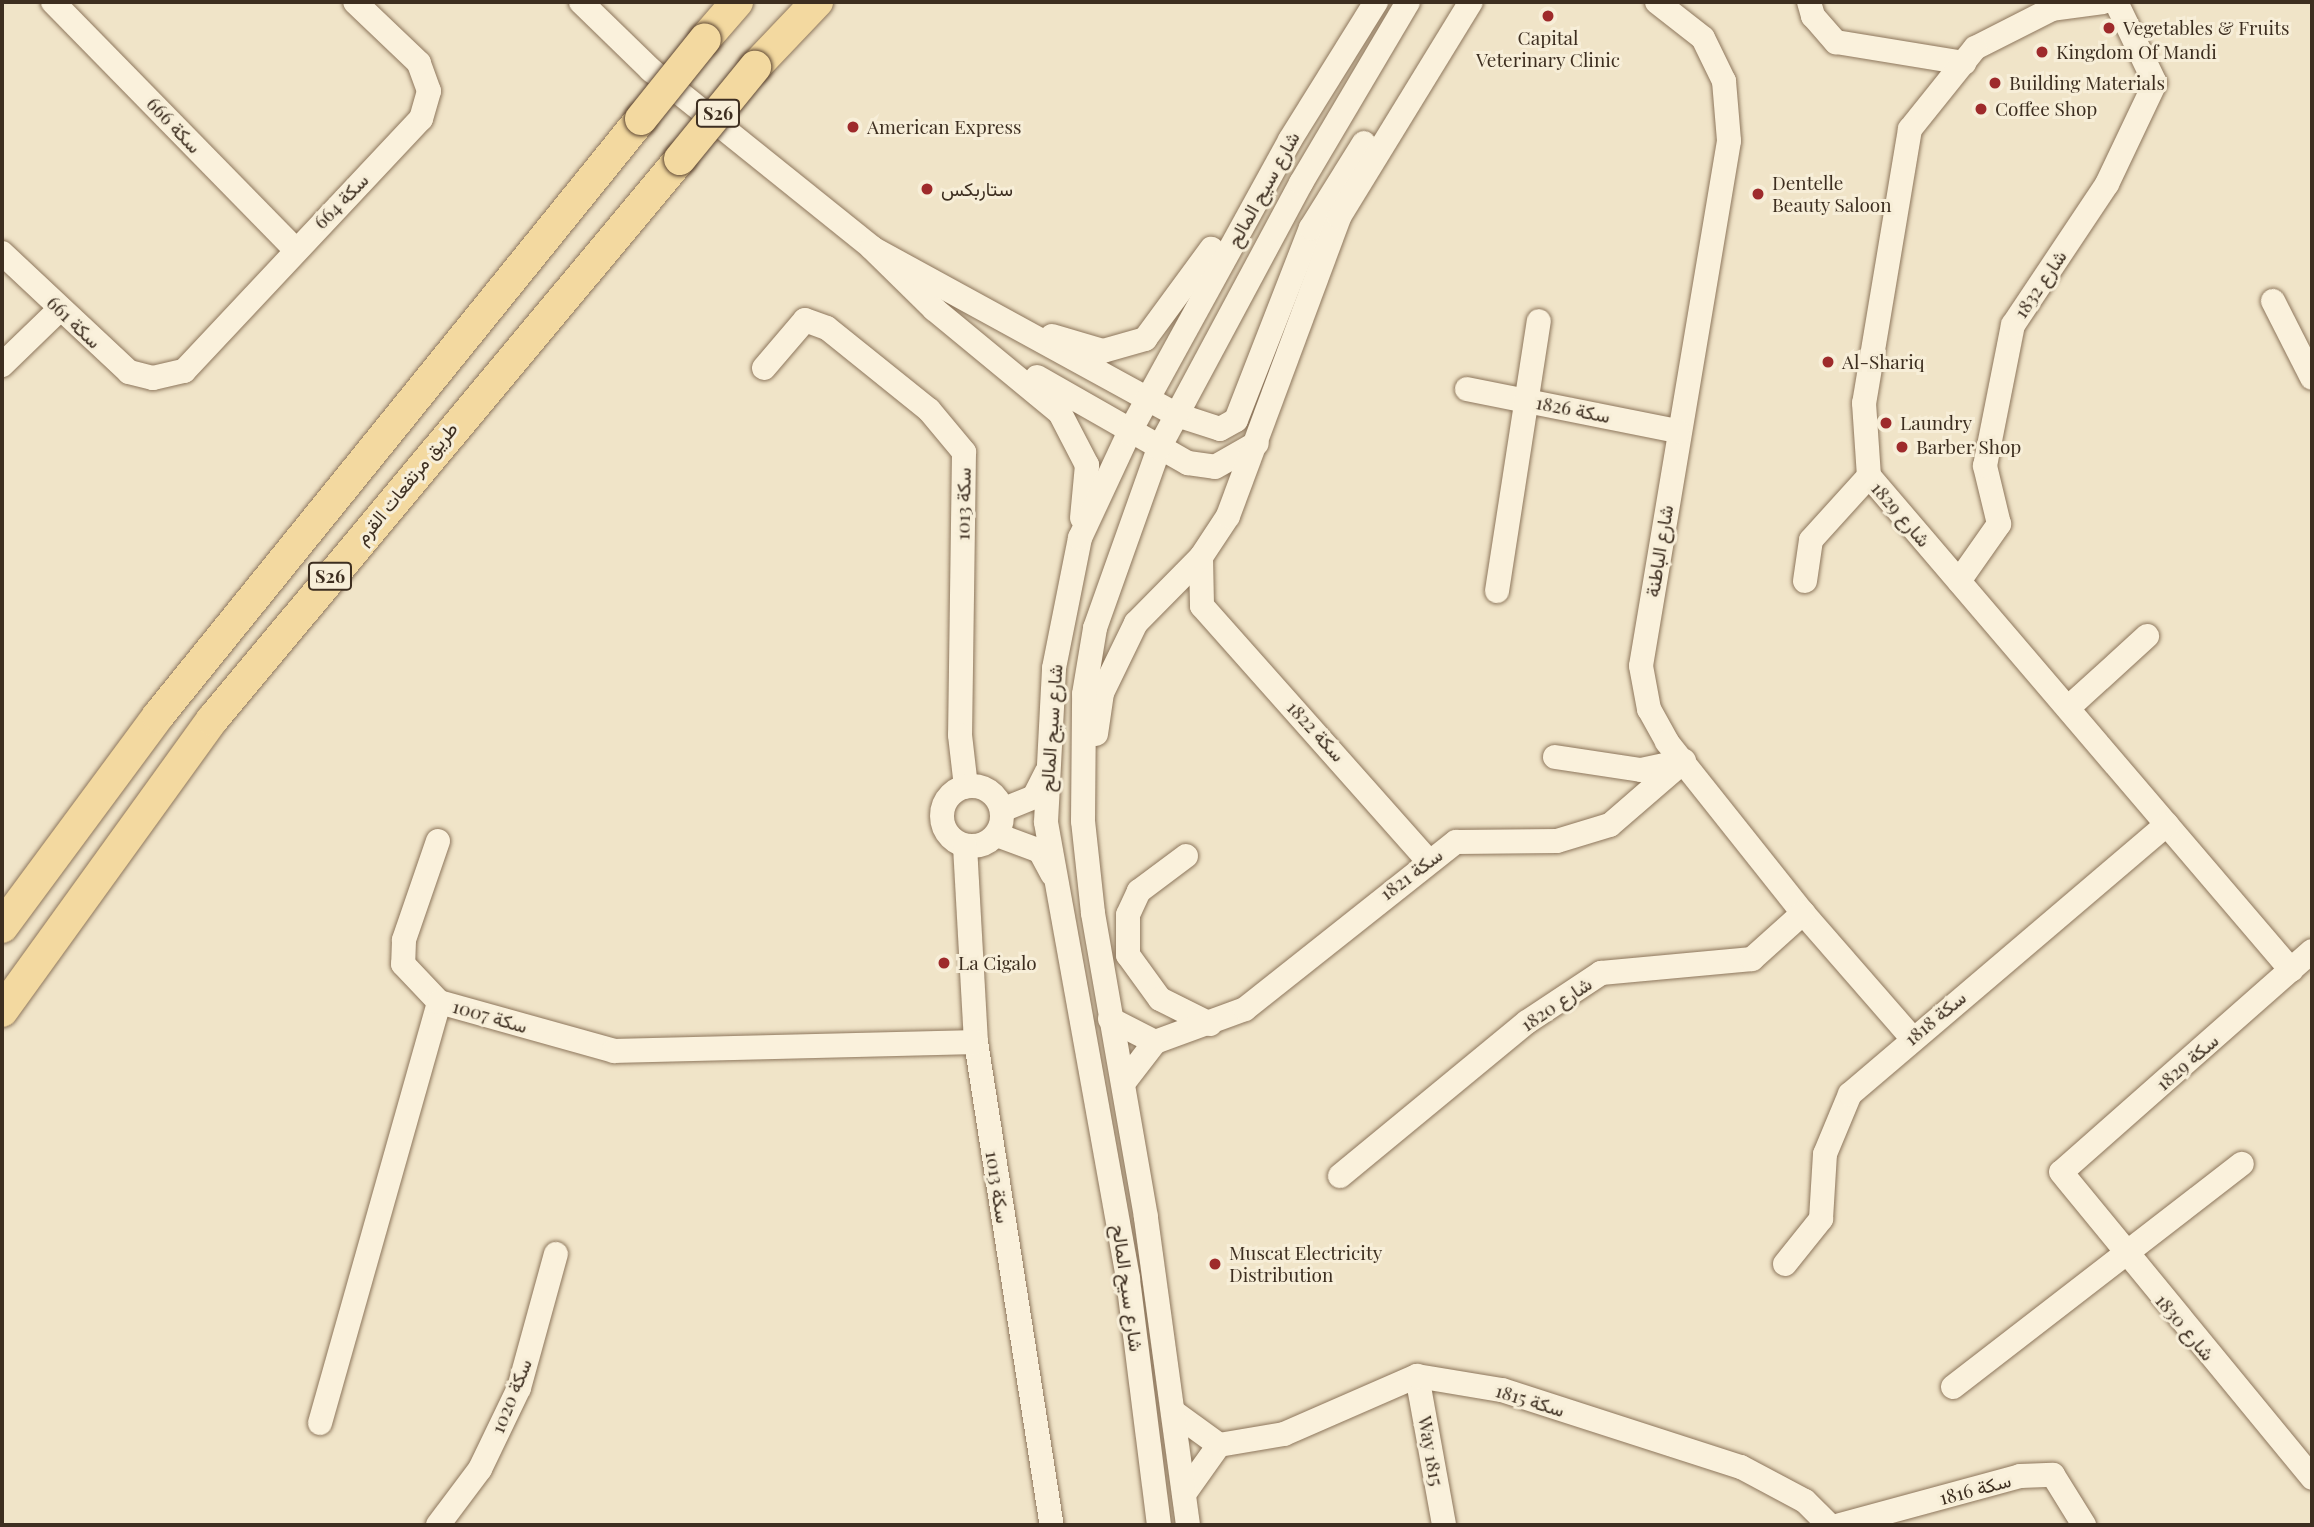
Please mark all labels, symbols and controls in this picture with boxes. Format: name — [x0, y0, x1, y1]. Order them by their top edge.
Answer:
marker: Capital Veterinary Clinic — [1540, 8, 1556, 24]
place label: Vegetables & Fruits — [2123, 17, 2289, 39]
marker: Vegetables & Fruits — [2101, 20, 2117, 36]
place label: Capital Veterinary Clinic — [1476, 27, 1620, 71]
place label: Kingdom Of Mandi — [2056, 41, 2217, 63]
marker: Kingdom Of Mandi — [2034, 44, 2050, 60]
place label: Building Materials — [2009, 72, 2165, 94]
marker: Building Materials — [1987, 75, 2003, 91]
street label: سكة 666 — [142, 92, 206, 158]
road number: S26 — [695, 98, 741, 128]
place label: Coffee Shop — [1995, 98, 2097, 120]
marker: Coffee Shop — [1973, 101, 1989, 117]
place label: American Express — [867, 116, 1021, 138]
marker: American Express — [845, 119, 861, 135]
street label: شارع سيح المالح — [1222, 128, 1304, 250]
street label: سكة 664 — [309, 169, 373, 233]
place label: Dentelle Beauty Saloon — [1772, 172, 1892, 216]
place label: ستاربكس — [941, 178, 1013, 200]
marker: ستاربكس — [919, 181, 935, 197]
marker: Dentelle Beauty Saloon — [1750, 186, 1766, 202]
street label: 1832 شارع — [2009, 246, 2071, 322]
street label: سكة 661 — [42, 291, 106, 353]
place label: Al-Shariq — [1842, 351, 1924, 373]
marker: Al-Shariq — [1820, 354, 1836, 370]
street label: سكة 1826 — [1534, 391, 1612, 427]
place label: Laundry — [1900, 412, 1972, 434]
marker: Laundry — [1878, 415, 1894, 431]
street label: طريق مرتفعات القرم — [350, 417, 462, 549]
place label: Barber Shop — [1916, 436, 2022, 458]
marker: Barber Shop — [1894, 439, 1910, 455]
street label: سكة 1013 — [951, 467, 975, 541]
street label: 1829 شارع — [1867, 477, 1935, 551]
street label: شارع الباطنة — [1640, 503, 1678, 599]
road number: S26 — [307, 562, 353, 590]
street label: شارع سيح المالح — [1035, 663, 1067, 793]
street label: سكة 1822 — [1282, 696, 1350, 766]
street label: سكة 1821 — [1375, 843, 1447, 905]
place label: La Cigalo — [958, 952, 1037, 974]
marker: La Cigalo — [936, 955, 952, 971]
street label: 1820 شارع — [1516, 972, 1596, 1036]
street label: سكة 1818 — [1900, 986, 1970, 1050]
street label: سكة 1007 — [450, 994, 530, 1038]
street label: سكة 1829 — [2151, 1029, 2223, 1095]
street label: سكة 1013 — [981, 1149, 1015, 1225]
street label: شارع سيح المالح — [1108, 1223, 1148, 1353]
place label: Muscat Electricity Distribution — [1229, 1242, 1383, 1286]
marker: Muscat Electricity Distribution — [1207, 1256, 1223, 1272]
street label: 1830 شارع — [2151, 1289, 2219, 1365]
street label: سكة 1020 — [486, 1355, 536, 1437]
street label: سكة 1815 — [1493, 1379, 1567, 1421]
street label: Way 1815 — [1414, 1414, 1448, 1488]
street label: سكة 1816 — [1937, 1469, 2013, 1509]

